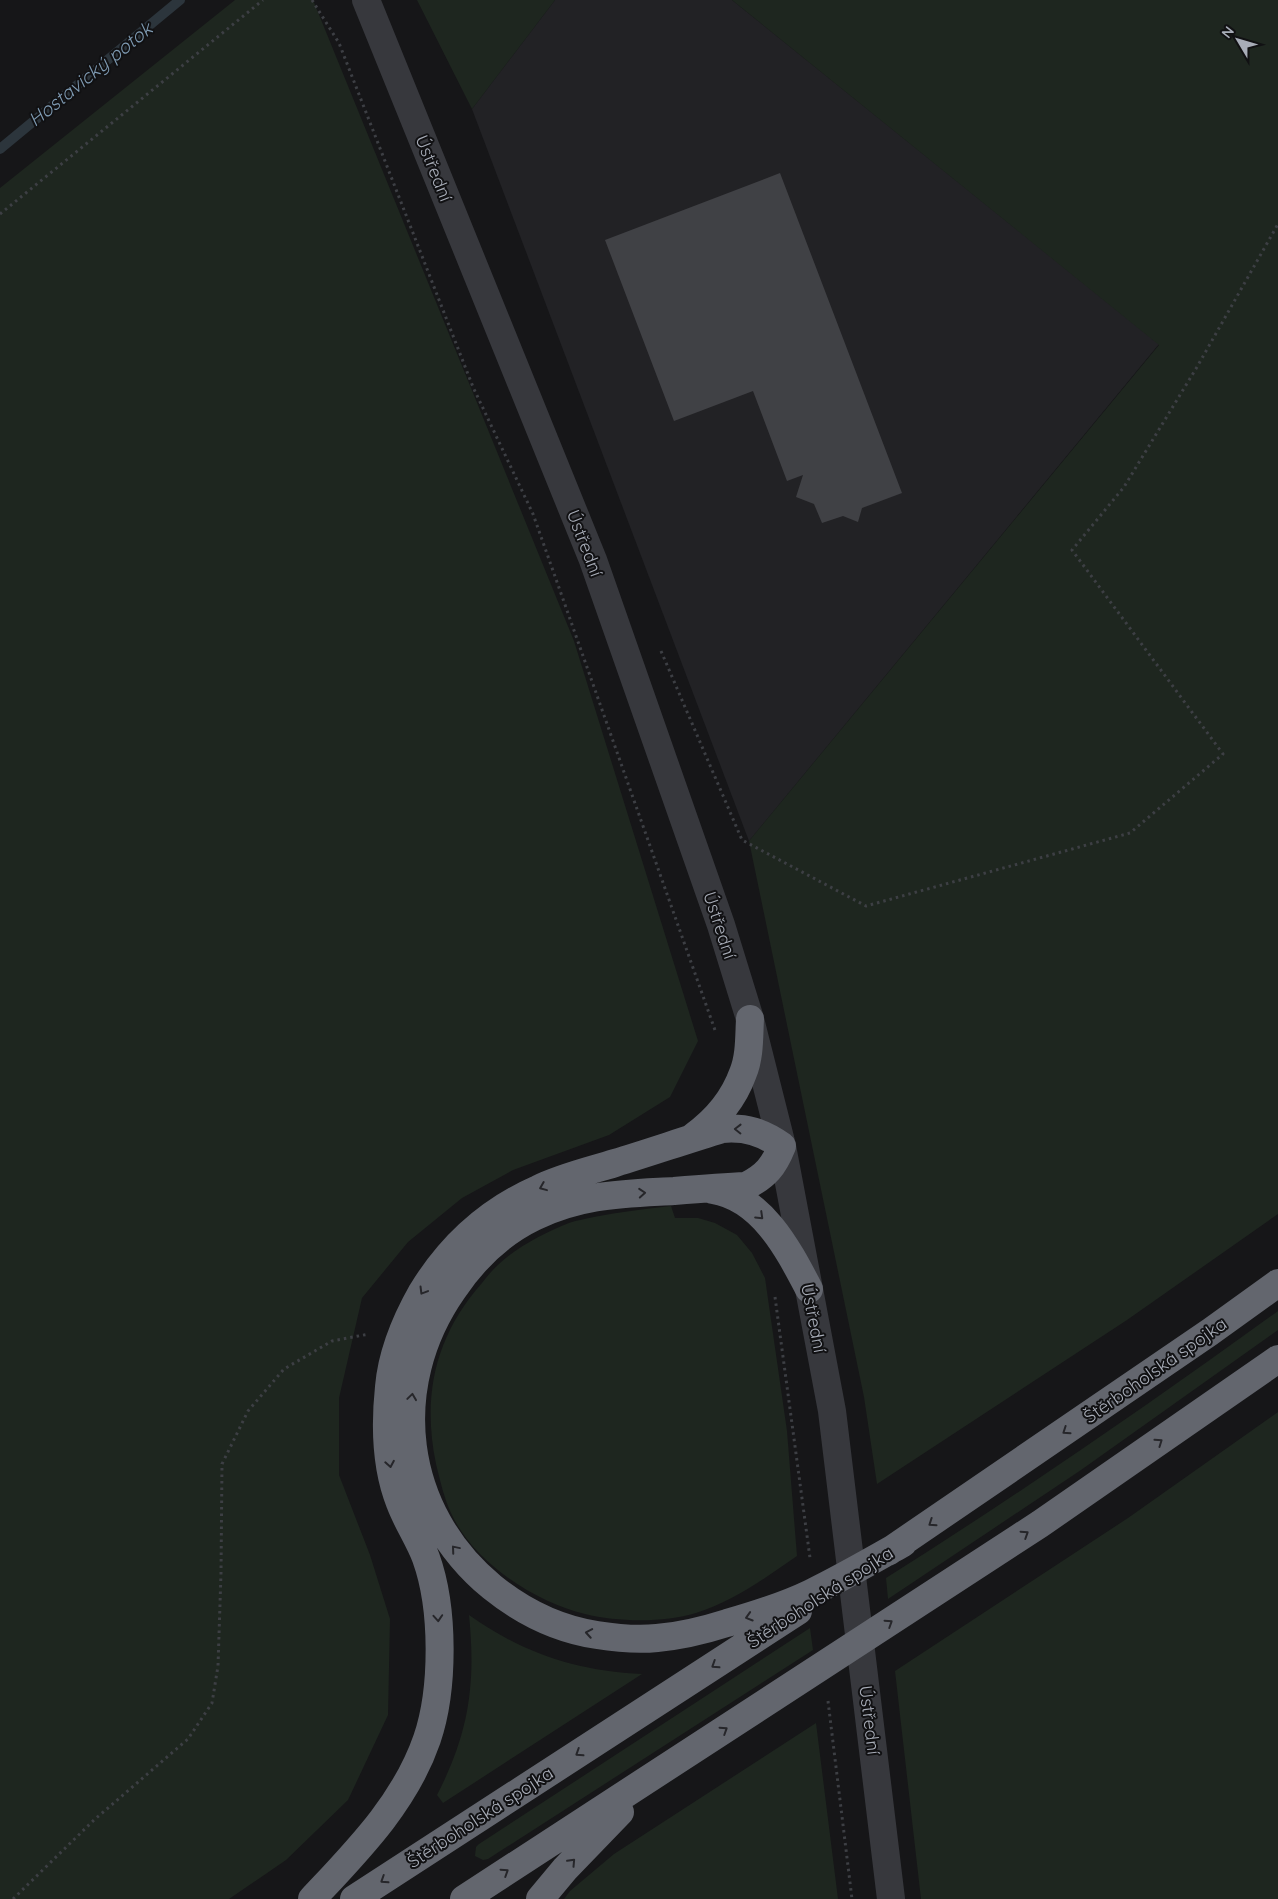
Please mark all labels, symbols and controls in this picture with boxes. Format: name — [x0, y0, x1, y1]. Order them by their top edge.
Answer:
water label: Hostavický potok — [23, 15, 158, 131]
north arrow — [1213, 15, 1263, 65]
text: N — [1217, 22, 1238, 42]
street label: Ústřední — [410, 131, 458, 205]
street label: Ústřední — [562, 506, 608, 580]
street label: Ústřední — [698, 888, 742, 962]
one-way arrow — [733, 1124, 741, 1134]
one-way arrow — [539, 1181, 548, 1191]
one-way arrow — [638, 1187, 646, 1198]
one-way arrow — [754, 1210, 763, 1219]
street label: Ústřední — [796, 1282, 832, 1355]
one-way arrow — [419, 1286, 429, 1295]
street label: Štěrboholská spojka — [1079, 1312, 1231, 1428]
one-way arrow — [406, 1392, 417, 1400]
one-way arrow — [1062, 1425, 1072, 1434]
one-way arrow — [1153, 1439, 1163, 1448]
one-way arrow — [385, 1460, 395, 1469]
one-way arrow — [928, 1517, 938, 1526]
one-way arrow — [1020, 1531, 1029, 1540]
street label: Štěrboholská spojka — [743, 1541, 897, 1653]
one-way arrow — [452, 1546, 460, 1555]
one-way arrow — [745, 1611, 753, 1621]
one-way arrow — [433, 1614, 444, 1622]
one-way arrow — [884, 1619, 893, 1629]
one-way arrow — [585, 1629, 594, 1639]
one-way arrow — [712, 1659, 721, 1668]
street label: Ústřední — [854, 1684, 886, 1756]
one-way arrow — [718, 1727, 727, 1736]
one-way arrow — [575, 1747, 585, 1756]
street label: Štěrboholská spojka — [403, 1761, 557, 1873]
one-way arrow — [566, 1858, 575, 1867]
one-way arrow — [499, 1869, 508, 1879]
one-way arrow — [380, 1874, 389, 1883]

